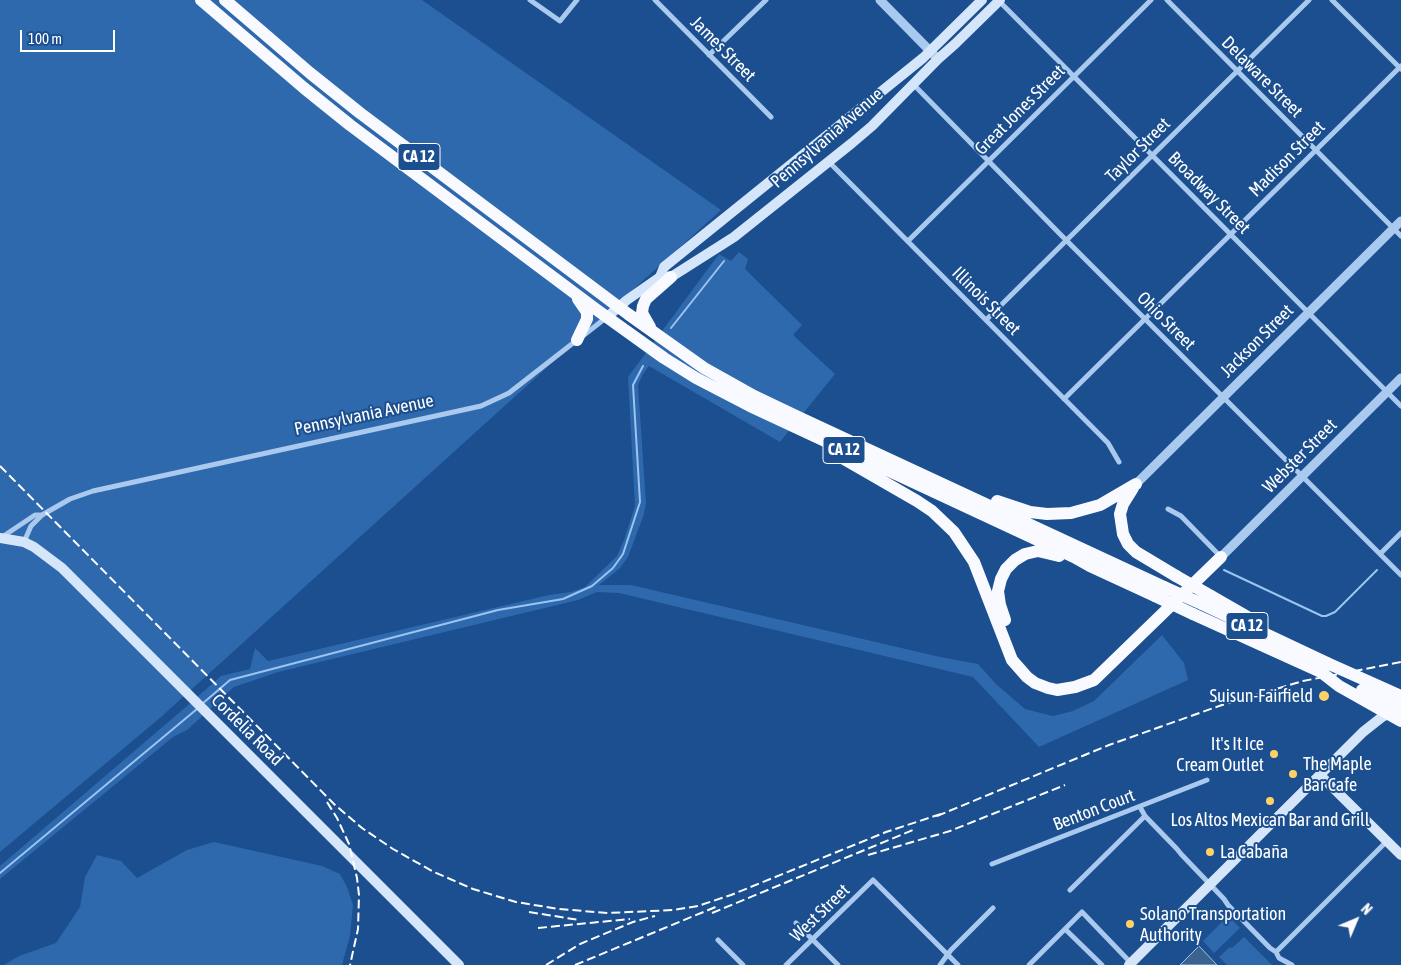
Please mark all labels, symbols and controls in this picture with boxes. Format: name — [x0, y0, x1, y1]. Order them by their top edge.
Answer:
street label: James Street — [686, 12, 760, 86]
scale bar — [22, 20, 118, 52]
text: 100 m — [28, 30, 62, 47]
street label: Delaware Street — [1217, 32, 1307, 122]
street label: Great Jones Street — [970, 60, 1070, 160]
street label: Pennsylvania Avenue — [766, 83, 888, 193]
street label: Taylor Street — [1101, 113, 1175, 187]
street label: Madison Street — [1245, 117, 1329, 201]
road number: CA 12 — [398, 144, 440, 170]
street label: Broadway Street — [1163, 147, 1255, 239]
street label: Illinois Street — [947, 262, 1025, 340]
street label: Ohio Street — [1132, 287, 1200, 355]
street label: Jackson Street — [1216, 300, 1298, 382]
street label: Pennsylvania Avenue — [292, 390, 436, 440]
street label: Webster Street — [1258, 414, 1342, 498]
road number: CA 12 — [823, 436, 865, 464]
road number: CA 12 — [1226, 612, 1268, 640]
place label: Suisun-Fairfield — [1209, 685, 1313, 707]
marker: Suisun-Fairfield — [1317, 689, 1331, 703]
street label: Cordelia Road — [207, 690, 287, 770]
place label: It's It Ice Cream Outlet — [1176, 733, 1264, 776]
marker: It's It Ice Cream Outlet — [1268, 748, 1280, 760]
place label: The Maple Bar Cafe — [1303, 753, 1372, 796]
marker: The Maple Bar Cafe — [1287, 768, 1299, 780]
street label: Benton Court — [1050, 785, 1138, 835]
marker: Los Altos Mexican Bar and Grill — [1264, 795, 1276, 807]
place label: Los Altos Mexican Bar and Grill — [1170, 809, 1370, 831]
place label: La Cabaña — [1220, 841, 1288, 863]
marker: La Cabaña — [1204, 846, 1216, 858]
street label: West Street — [786, 879, 854, 947]
north arrow — [1331, 895, 1381, 945]
text: N — [1358, 901, 1375, 918]
place label: Solano Transportation Authority — [1140, 903, 1286, 946]
marker: Solano Transportation Authority — [1124, 918, 1136, 930]

